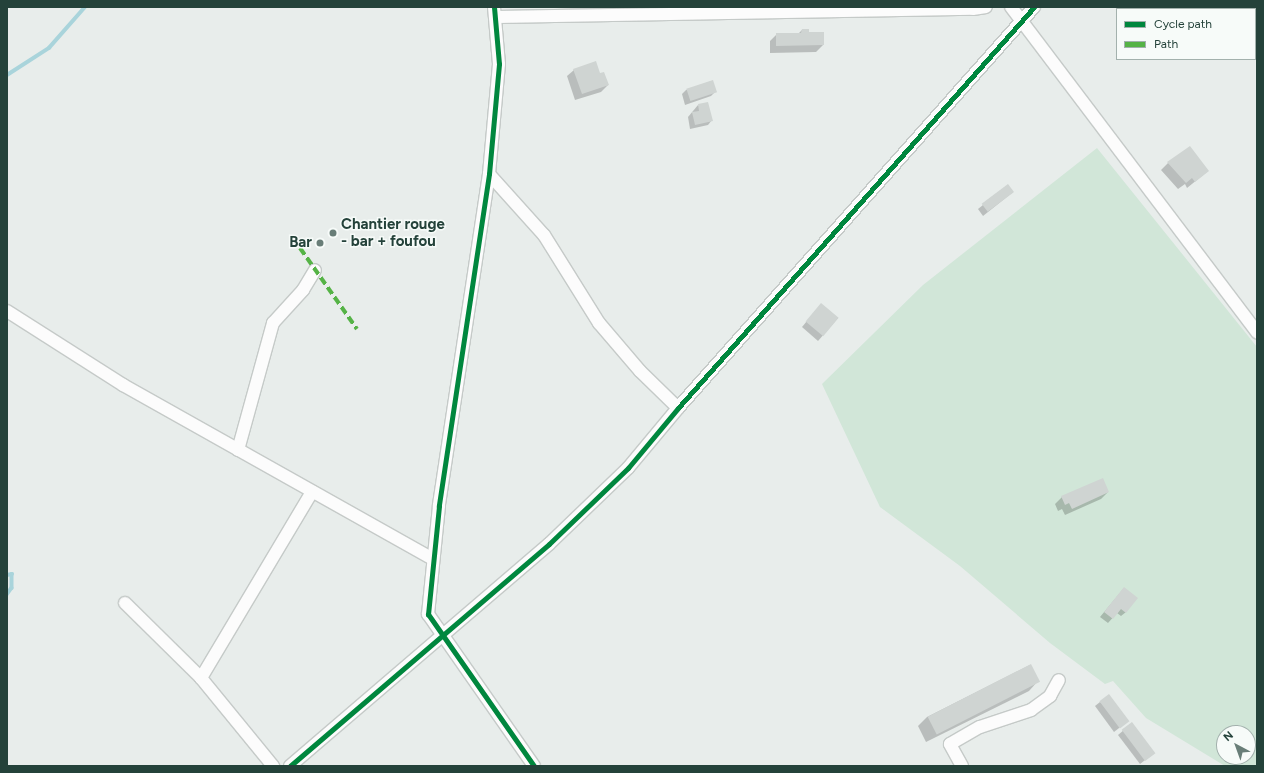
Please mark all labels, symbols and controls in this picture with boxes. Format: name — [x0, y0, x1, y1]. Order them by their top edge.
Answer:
legend — [1116, 8, 1256, 60]
text: Cycle path — [1154, 17, 1212, 31]
text: Path — [1154, 37, 1178, 51]
place label: Chantier rouge - bar + foufou — [341, 215, 445, 250]
marker: Chantier rouge - bar + foufou — [328, 228, 338, 238]
place label: Bar — [289, 234, 312, 252]
marker: Bar — [315, 238, 325, 248]
north arrow — [1216, 725, 1256, 765]
text: N — [1221, 729, 1236, 744]

